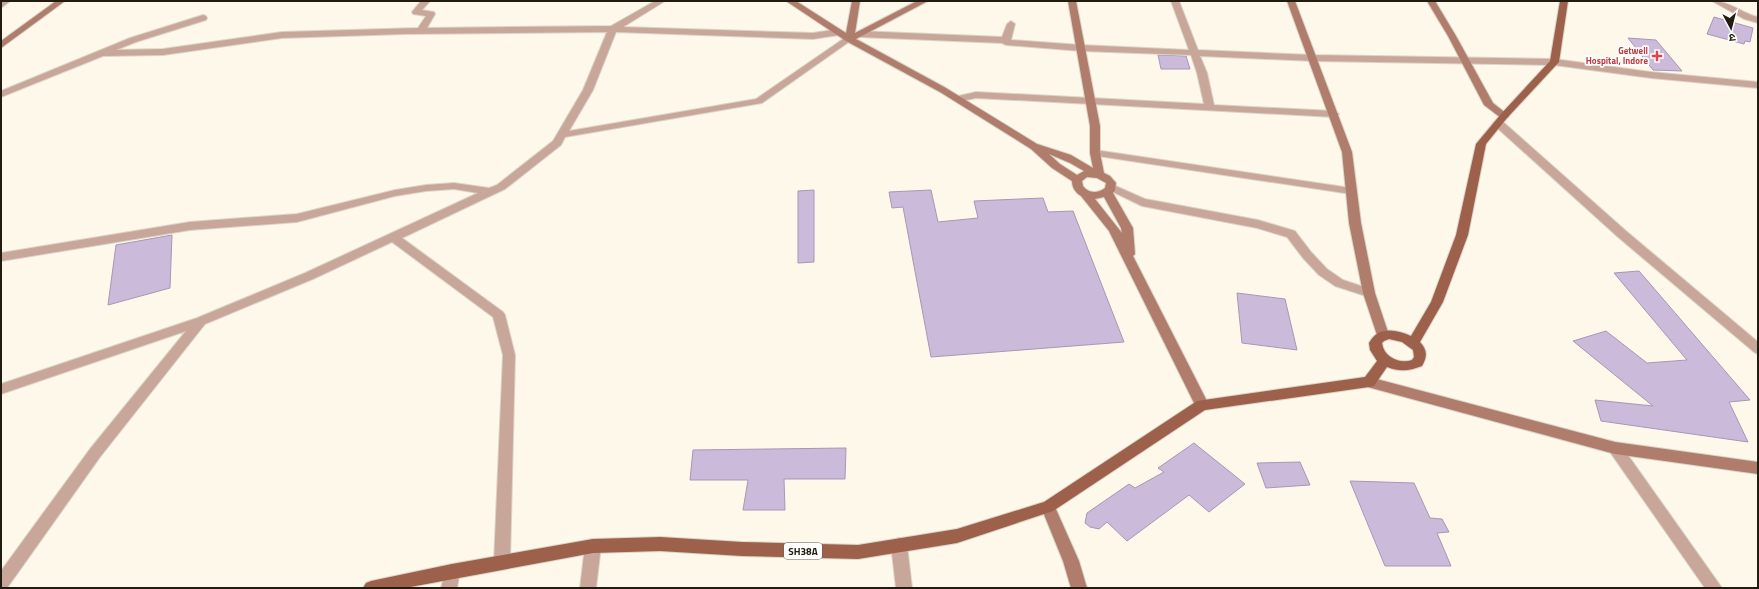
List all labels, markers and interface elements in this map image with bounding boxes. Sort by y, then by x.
north arrow [1711,8,1751,48]
text: उ [1727,30,1736,46]
place label: Getwell Hospital, Indore [1586,44,1648,67]
marker: Getwell Hospital, Indore [1651,50,1663,62]
road number: SH38A [784,543,822,559]

